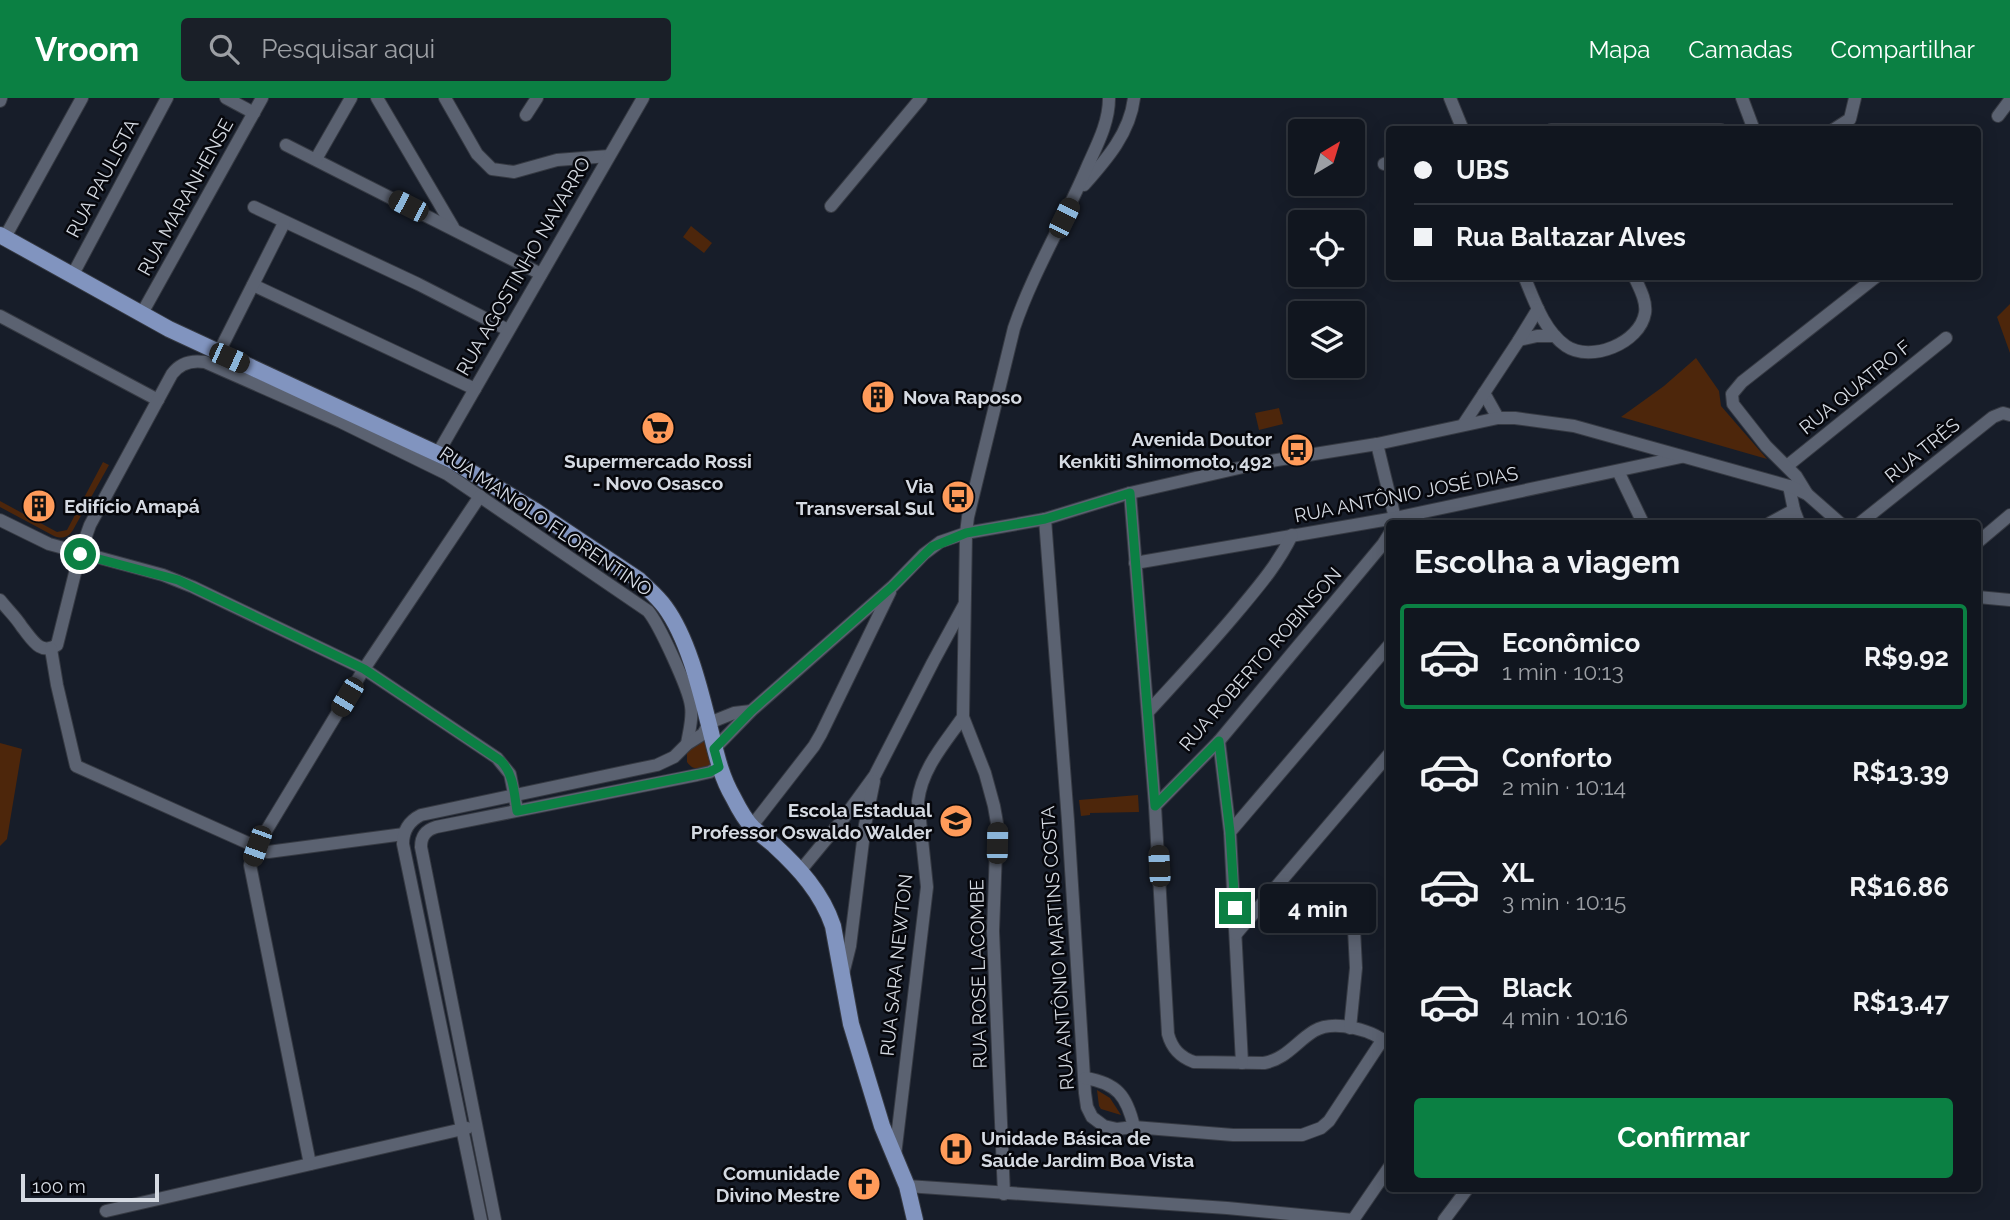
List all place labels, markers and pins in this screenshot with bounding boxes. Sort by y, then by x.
building icon: Nova Raposo [859,378,897,416]
place label: Nova Raposo [903,386,1022,408]
supermarket icon: Supermercado Rossi - Novo Osasco [639,409,677,447]
place label: Avenida Doutor Kenkiti Shimomoto, 492 [1059,428,1273,472]
bus stop icon: Avenida Doutor Kenkiti Shimomoto, 492 [1278,431,1316,469]
place label: Supermercado Rossi - Novo Osasco [564,450,752,494]
place label: Via Transversal Sul [796,475,935,519]
bus stop icon: Via Transversal Sul [939,478,977,516]
building icon: Edifício Amapá [20,487,58,525]
place label: Edifício Amapá [64,495,200,517]
place label: Escola Estadual Professor Oswaldo Walder [691,799,933,843]
school or university icon: Escola Estadual Professor Oswaldo Walder [937,802,975,840]
place label: Unidade Básica de Saúde Jardim Boa Vista [981,1127,1194,1171]
hospital icon: Unidade Básica de Saúde Jardim Boa Vista [937,1130,975,1168]
place label: Comunidade Divino Mestre [716,1162,840,1206]
church icon: Comunidade Divino Mestre [845,1165,883,1203]

